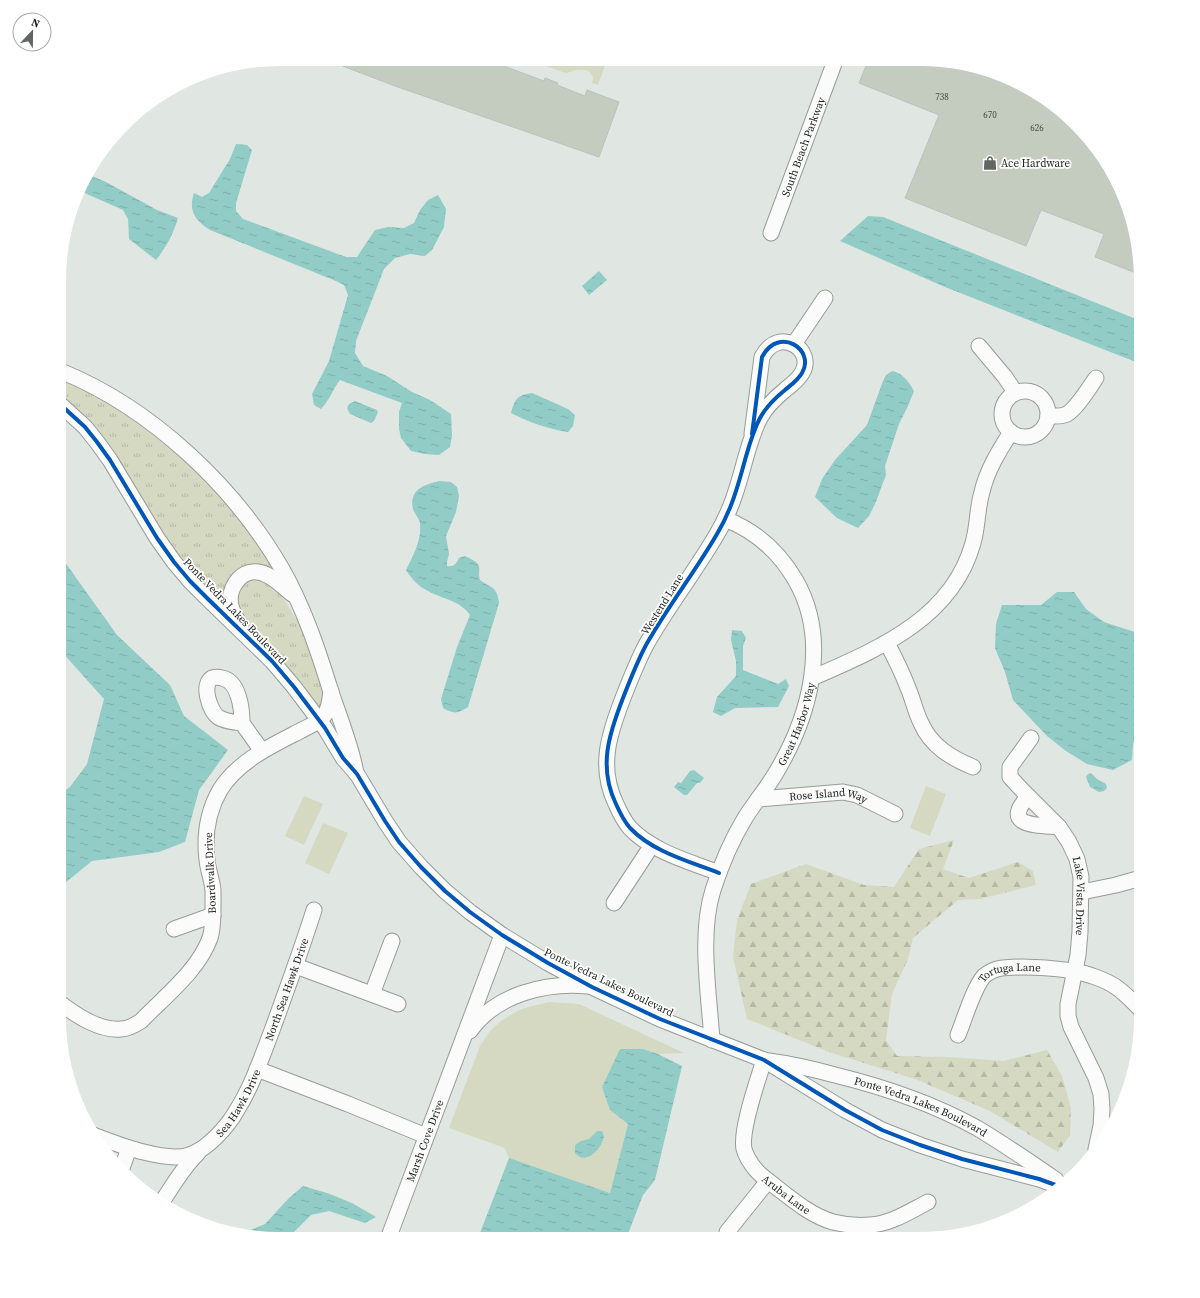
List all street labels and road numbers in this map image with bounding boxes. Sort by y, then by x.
street label: South Beach Parkway [778,95,829,199]
street label: Ponte Vedra Lakes Boulevard [180,555,290,668]
street label: Westend Lane [638,571,687,638]
street label: Great Harbor Way [774,681,819,769]
street label: Rose Island Way [789,785,870,807]
street label: Boardwalk Drive [201,832,220,914]
street label: Lake Vista Drive [1069,855,1088,937]
street label: North Sea Hawk Drive [262,936,312,1043]
street label: Ponte Vedra Lakes Boulevard [542,945,677,1021]
street label: Tortuga Lane [975,960,1042,985]
street label: Sea Hawk Drive [213,1067,264,1141]
street label: Ponte Vedra Lakes Boulevard [853,1073,990,1141]
street label: Marsh Cove Drive [403,1097,448,1184]
street label: Aruba Lane [758,1172,813,1218]

